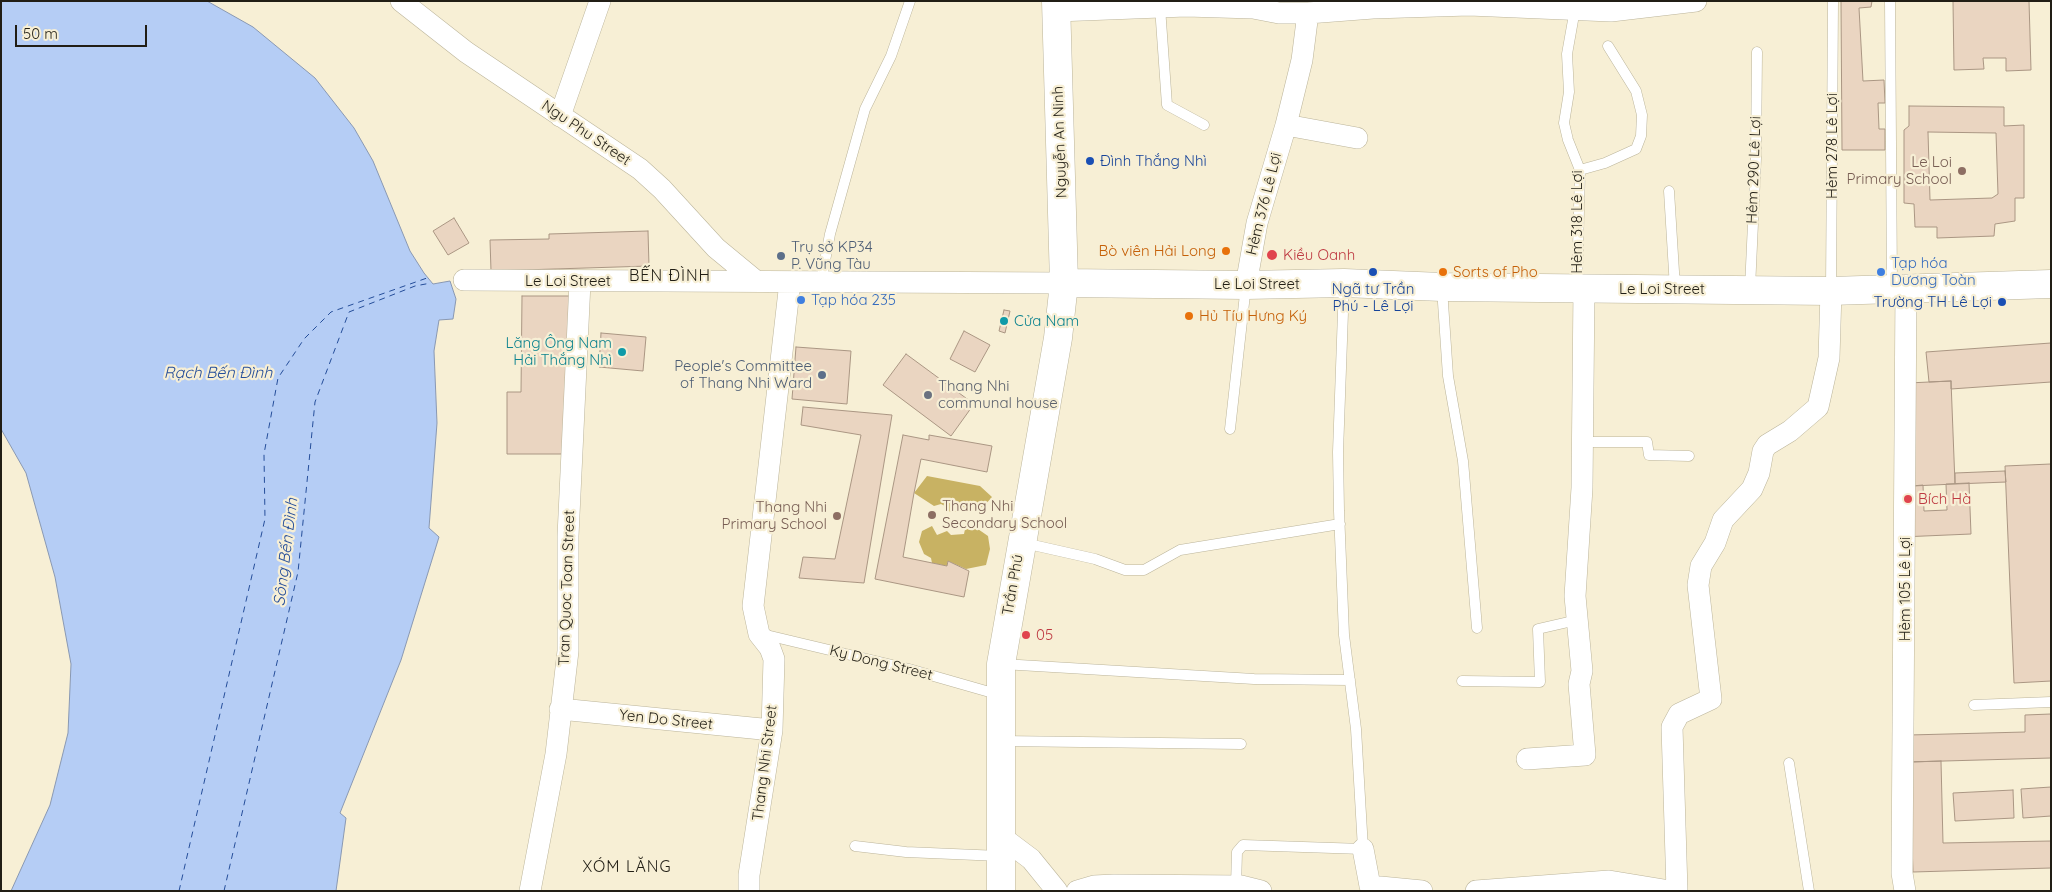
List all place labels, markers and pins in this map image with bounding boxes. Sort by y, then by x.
place label: Đình Thắng Nhì [1100,152,1207,170]
place label: Le Loi Primary School [1847,153,1952,188]
marker: Đình Thắng Nhì [1084,155,1096,167]
marker: Le Loi Primary School [1956,165,1968,177]
place label: Trụ sở KP34 P. Vũng Tàu [791,238,873,273]
place label: Bò viên Hải Long [1098,242,1216,260]
marker: Bò viên Hải Long [1220,245,1232,257]
place label: Kiều Oanh [1283,246,1355,264]
marker: Kiều Oanh [1265,248,1279,262]
marker: Trụ sở KP34 P. Vũng Tàu [775,250,787,262]
place label: Tạp hóa Dương Toàn [1891,254,1976,289]
place label: Sorts of Pho [1453,263,1538,281]
marker: Ngã tư Trần Phú - Lê Lợi [1367,266,1379,278]
marker: Sorts of Pho [1437,266,1449,278]
marker: Tạp hóa Dương Toàn [1875,266,1887,278]
place label: Ngã tư Trần Phú - Lê Lợi [1332,280,1414,315]
place label: Tạp hóa 235 [811,291,896,309]
place label: Trường TH Lê Lợi [1874,293,1992,311]
marker: Tạp hóa 235 [795,294,807,306]
marker: Trường TH Lê Lợi [1996,296,2008,308]
place label: Hủ Tíu Hưng Ký [1199,307,1307,325]
marker: Hủ Tíu Hưng Ký [1183,310,1195,322]
place label: Cửa Nam [1014,312,1079,330]
marker: Cửa Nam [998,315,1010,327]
place label: Lăng Ông Nam Hải Thắng Nhì [506,334,612,369]
marker: Lăng Ông Nam Hải Thắng Nhì [616,346,628,358]
place label: People's Committee of Thang Nhi Ward [674,357,812,392]
marker: People's Committee of Thang Nhi Ward [816,369,828,381]
place label: Thang Nhi communal house [938,377,1058,412]
marker: Thang Nhi communal house [922,389,934,401]
place label: Bích Hà [1918,490,1971,508]
marker: Bích Hà [1902,493,1914,505]
place label: Thang Nhi Secondary School [942,497,1067,532]
place label: Thang Nhi Primary School [722,498,827,533]
marker: Thang Nhi Secondary School [926,509,938,521]
marker: Thang Nhi Primary School [831,510,843,522]
place label: 05 [1036,626,1053,644]
marker: 05 [1020,629,1032,641]

